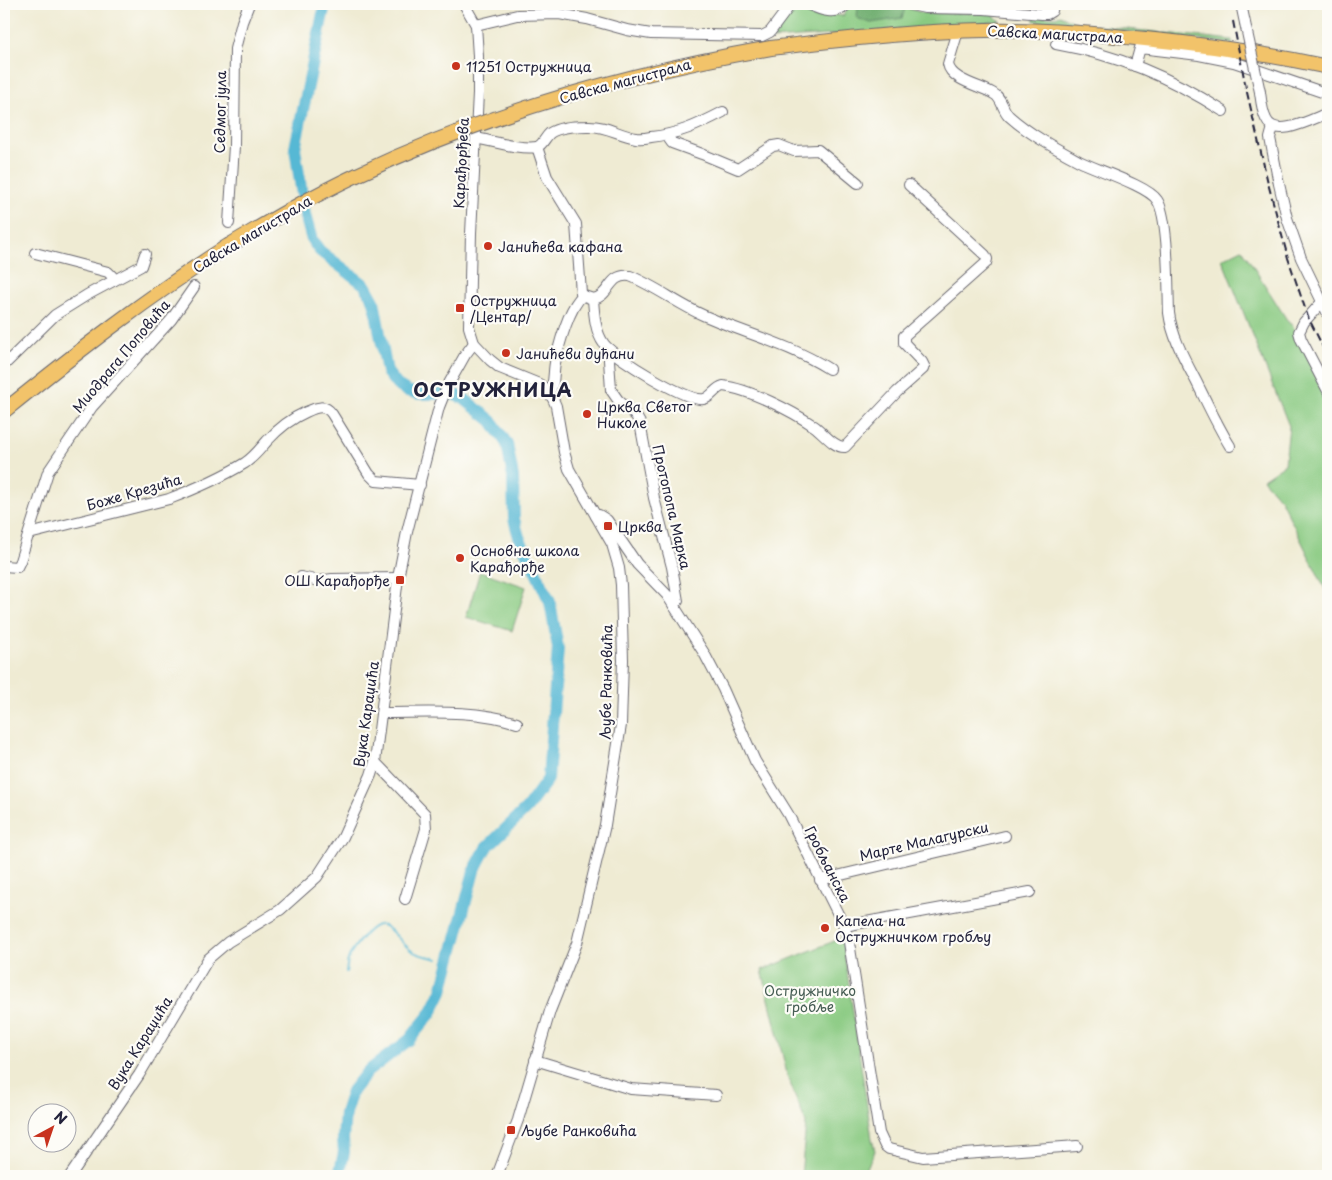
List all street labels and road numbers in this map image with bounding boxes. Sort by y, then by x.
street label: Савска магистрала [987,20,1124,48]
street label: Савска магистрала [557,53,693,109]
street label: Седмог јула [209,70,231,153]
street label: Карађорђева [448,117,474,209]
street label: Савска магистрала [188,190,316,278]
street label: Миодрага Поповића [67,295,175,417]
street label: Протопопа Марка [647,443,697,572]
street label: Боже Крезића [84,468,184,516]
street label: Љубе Ранковића [594,624,618,740]
street label: Вука Караџића [348,659,384,768]
street label: Марте Малагурски [857,816,991,866]
street label: Гробљанска [800,822,856,906]
street label: Вука Караџића [103,992,177,1094]

